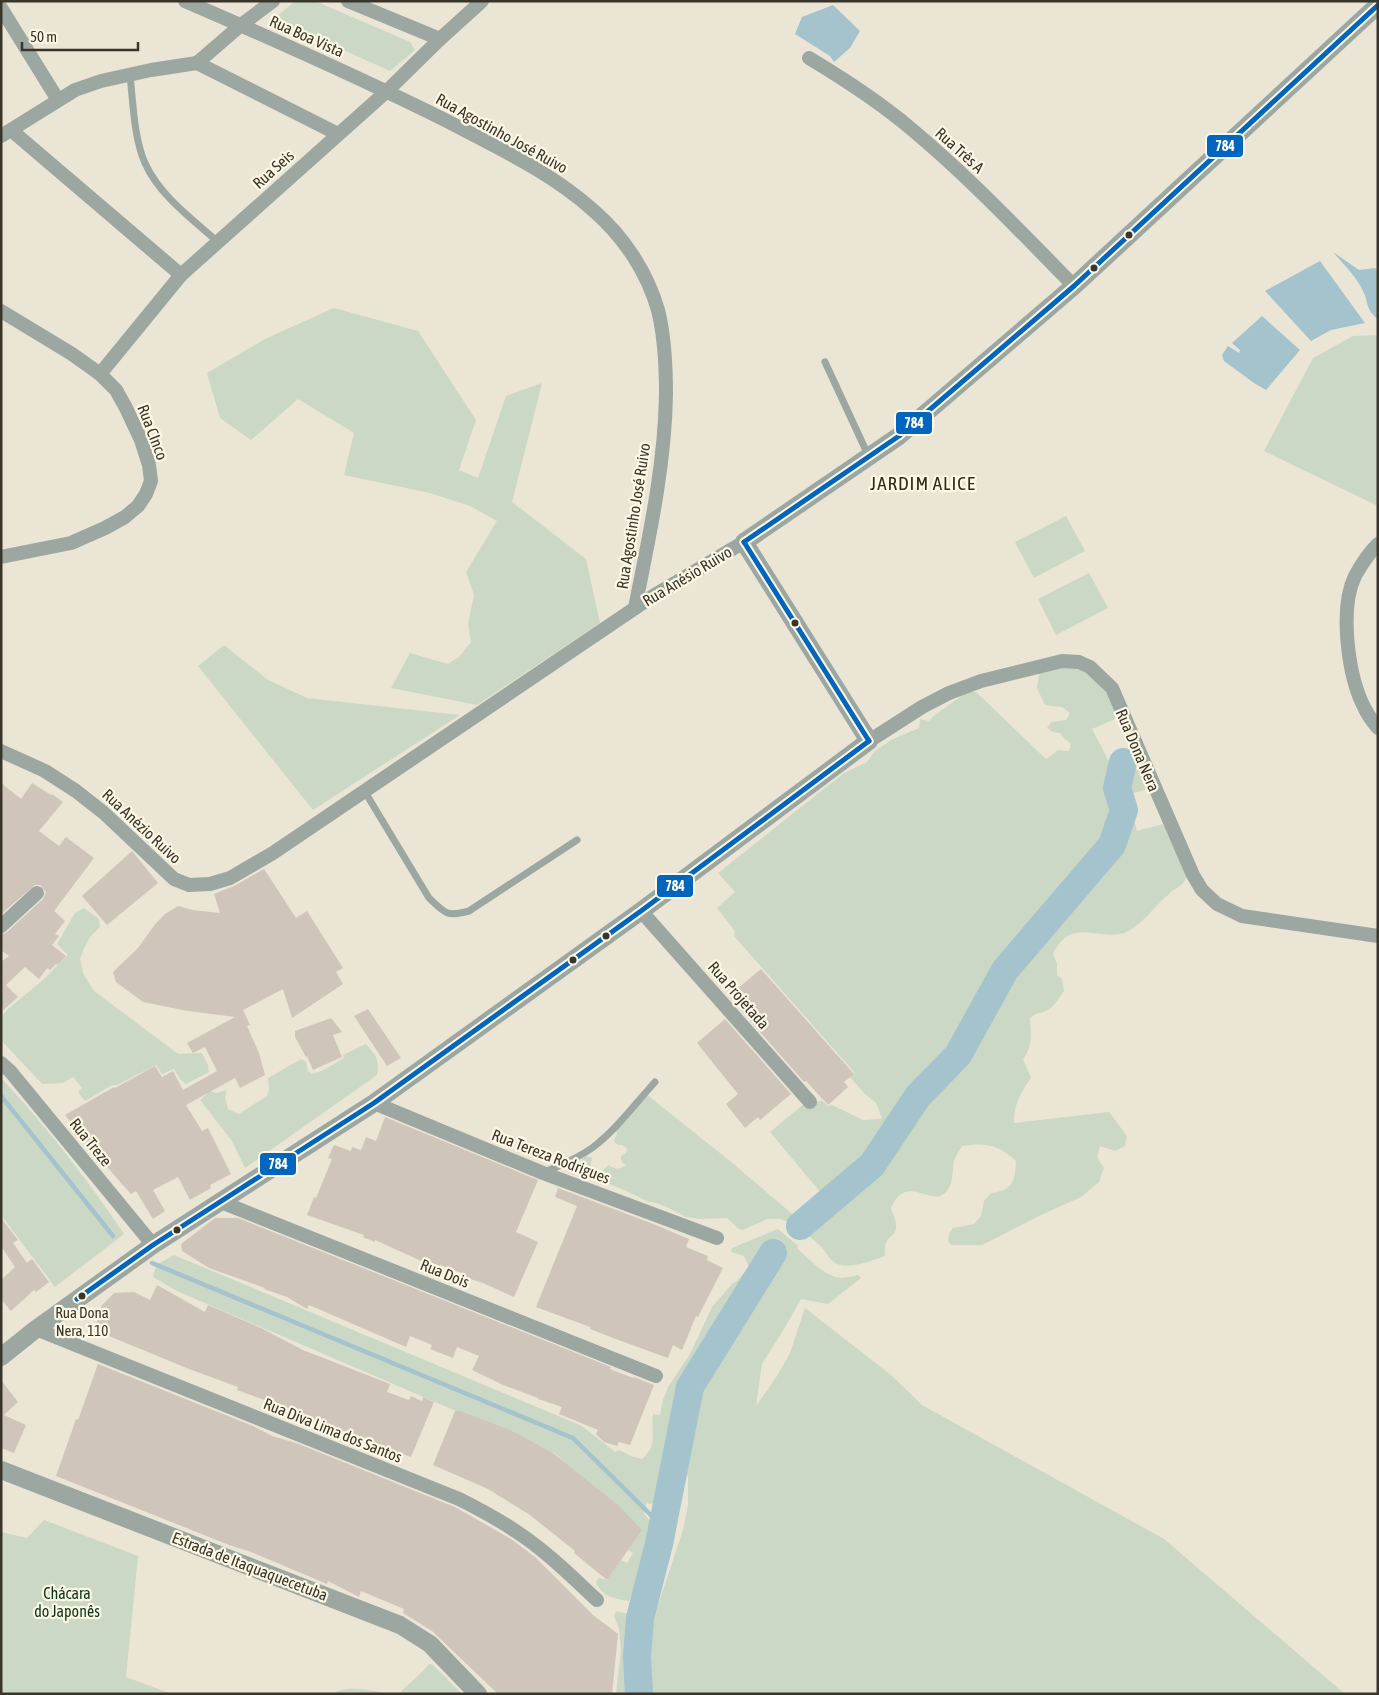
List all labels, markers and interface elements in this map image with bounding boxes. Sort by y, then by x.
street label: Rua Boa Vista [267,12,347,60]
scale bar [22,20,139,52]
text: 50 m [30,28,57,45]
street label: Rua Agostinho José Ruivo [433,89,571,178]
street label: Rua Três A [932,124,988,177]
line badge: 784 [1206,134,1244,158]
text: 784 [1215,138,1235,154]
street label: Rua Seis [249,146,297,192]
unlabelled marker [1124,230,1134,240]
unlabelled marker [1089,263,1099,273]
street label: Rua CInco [134,402,172,462]
line badge: 784 [895,411,933,435]
text: 784 [904,415,924,431]
street label: Rua Agostinho José Ruivo [613,442,654,590]
district label: JARDIM ALICE [870,472,976,494]
street label: Rua Anésio Ruivo [639,542,735,610]
unlabelled marker [790,618,800,628]
street label: Rua Dona Nera [1113,706,1163,794]
street label: Rua Anézio Ruivo [99,785,185,867]
line badge: 784 [656,874,694,898]
text: 784 [665,878,685,894]
unlabelled marker [601,931,611,941]
unlabelled marker [568,955,578,965]
street label: Rua Projetada [704,958,773,1033]
street label: Rua Treze [66,1114,116,1170]
street label: Rua Tereza Rodrigues [489,1125,613,1188]
line badge: 784 [259,1152,297,1176]
text: 784 [268,1156,288,1172]
unlabelled marker [172,1225,182,1235]
street label: Rua Dois [418,1255,472,1291]
marker: Rua Dona Nera, 110 [77,1291,87,1301]
place label: Rua Dona Nera, 110 [55,1304,109,1339]
street label: Rua Diva Lima dos Santos [261,1394,405,1466]
street label: Estrada de Itaquaquecetuba [169,1528,330,1605]
park label: Chácara do Japonês [34,1584,100,1621]

